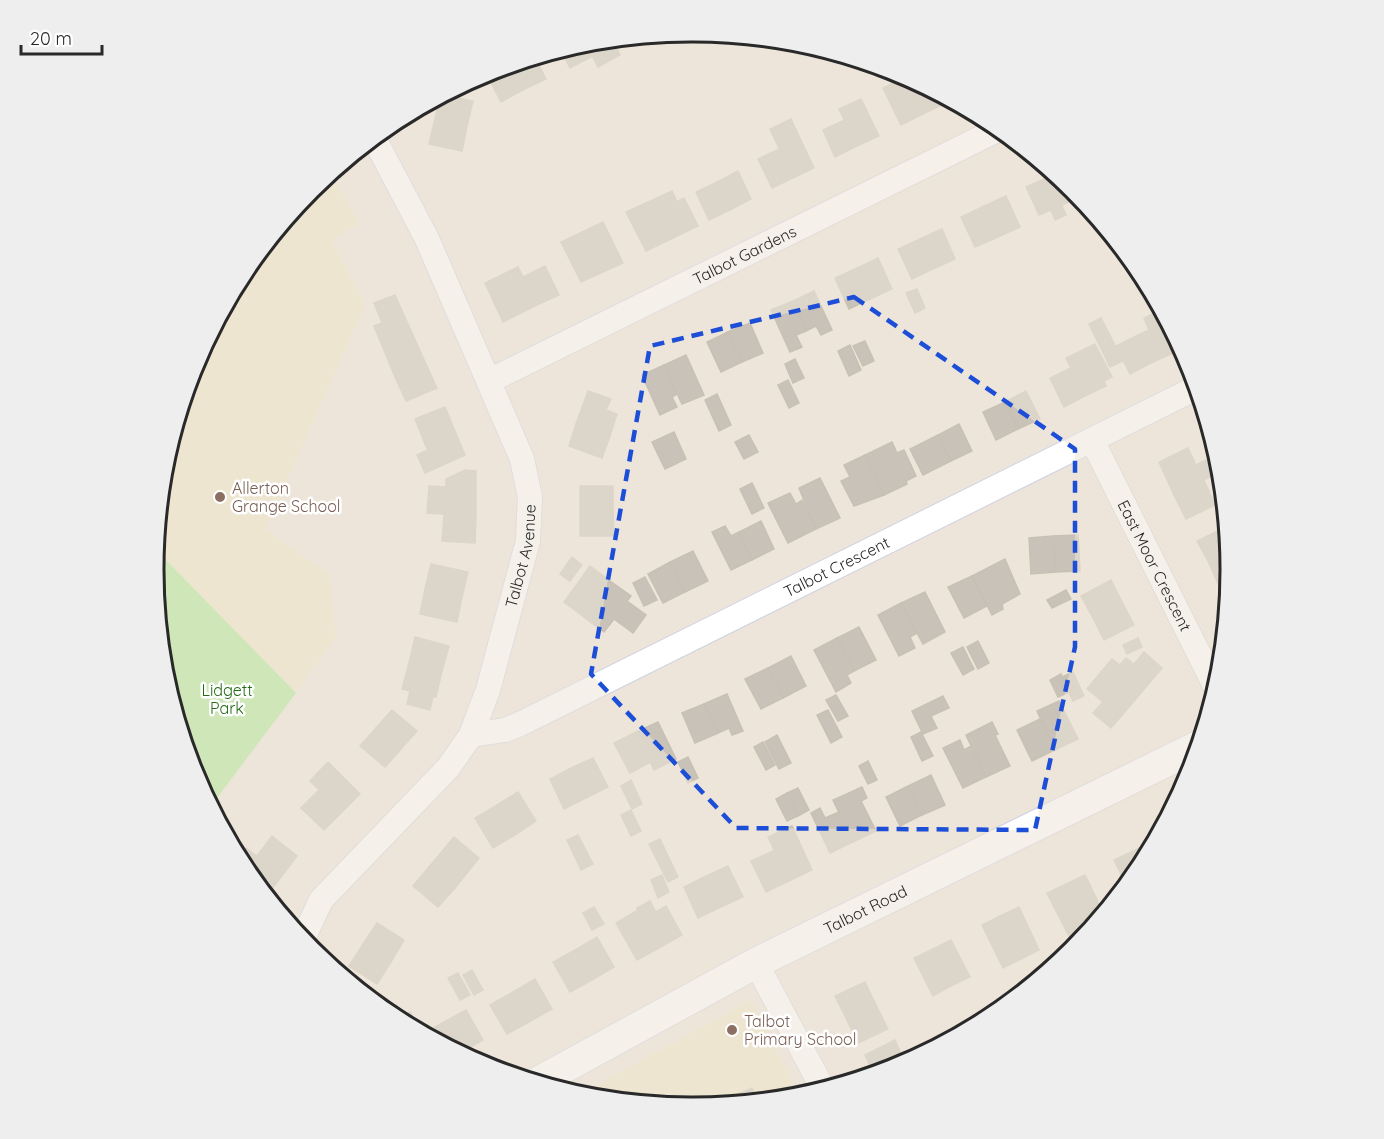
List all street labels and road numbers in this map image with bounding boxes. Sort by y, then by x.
street label: Talbot Gardens [689,221,800,289]
street label: East Moor Crescent [1114,497,1196,634]
street label: Talbot Avenue [501,504,540,610]
street label: Talbot Crescent [780,532,893,601]
street label: Talbot Road [820,881,910,938]

